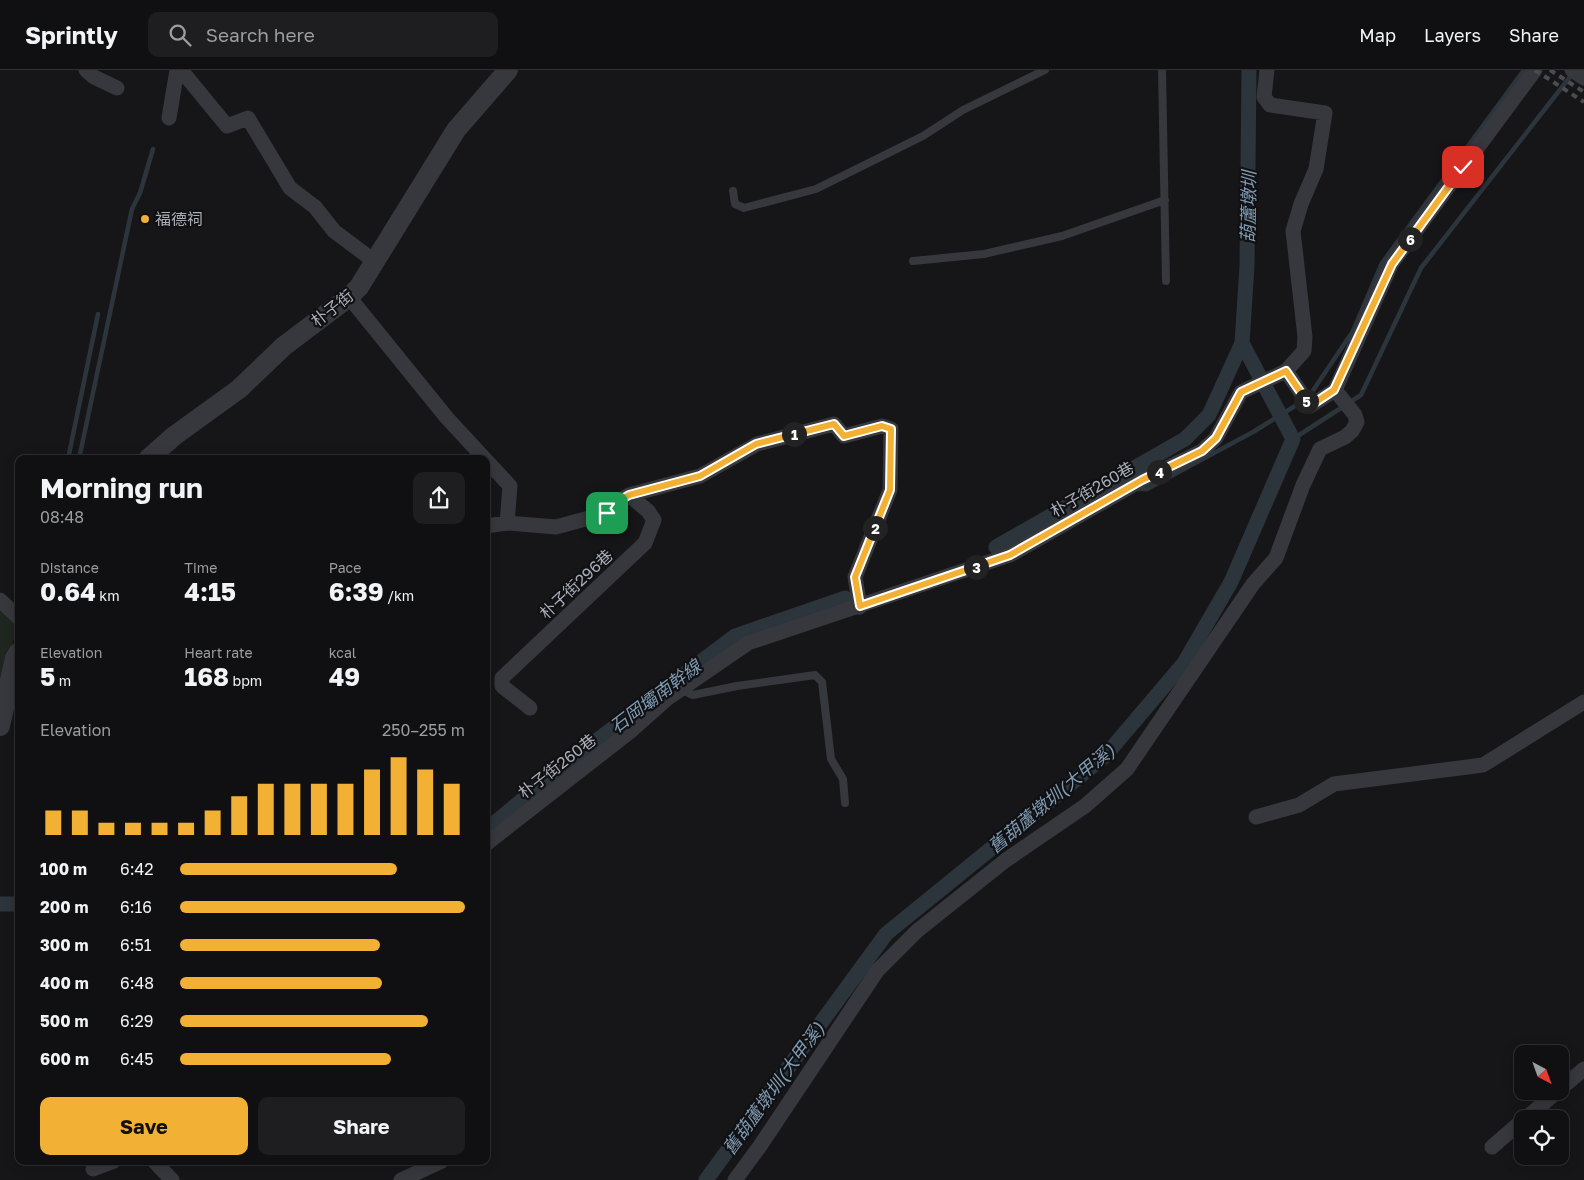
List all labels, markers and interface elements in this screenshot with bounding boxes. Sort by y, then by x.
search box [148,12,498,57]
text: Sprintly [25,20,118,49]
icon: search [166,21,194,49]
text: Search here [206,23,315,46]
text: Map [1359,24,1396,46]
text: Layers [1424,24,1481,46]
text: Share [1509,24,1559,46]
pin [1442,146,1484,188]
icon: check [1449,153,1477,181]
water label: 葫蘆墩圳 [1236,168,1260,243]
place label: 福德祠 [155,209,203,229]
marker: 福德祠 [139,213,151,225]
pin: 6 [1398,226,1422,252]
text: 6 [1406,231,1415,248]
street label: 朴子街 [307,285,357,331]
pin: 5 [1294,388,1318,414]
text: 5 [1302,393,1311,410]
pin: 1 [782,422,806,446]
text: 1 [791,426,798,443]
street label: 朴子街260巷 [1047,457,1137,521]
pin: 4 [1146,460,1172,484]
text: 4 [1155,464,1164,481]
text: Morning run [40,471,203,504]
button: share [413,472,465,524]
pin [586,492,628,534]
icon: arrive [593,499,621,527]
text: 08:48 [40,507,84,527]
pin: 2 [862,516,888,540]
text: 2 [871,520,880,537]
street label: 朴子街296巷 [535,545,617,623]
pin: 3 [964,554,988,580]
text: Distance [40,559,99,576]
text: Time [184,559,217,576]
text: Pace [329,559,361,576]
text: 3 [972,559,981,576]
text: 0.64 [40,576,96,607]
text: 4:15 [184,576,236,607]
text: 6:39 [329,576,384,607]
text: km [96,587,120,604]
text: /km [384,587,414,604]
text: Elevation [40,644,102,661]
text: Heart rate [184,644,253,661]
text: kcal [329,644,356,661]
water label: 石岡壩南幹線 [605,654,706,737]
text: 5 [40,661,55,692]
text: 168 [184,661,229,692]
text: 49 [329,661,360,692]
text: m [55,672,71,689]
text: bpm [229,672,262,689]
text: Elevation [40,720,111,740]
text: 250–255 m [382,720,465,740]
street label: 朴子街260巷 [514,730,600,802]
water label: 舊葫蘆墩圳(大甲溪) [984,739,1119,857]
text: 100 m [40,859,87,879]
text: 6:42 [120,859,154,879]
text: 200 m [40,897,89,917]
text: 6:16 [120,897,152,917]
text: 300 m [40,935,89,955]
text: 6:51 [120,935,152,955]
text: 400 m [40,973,89,993]
text: 6:48 [120,973,154,993]
text: 500 m [40,1011,89,1031]
text: 6:29 [120,1011,153,1031]
water label: 舊葫蘆墩圳(大甲溪) [718,1018,828,1158]
north arrow [1514,1045,1569,1100]
map controls [1514,1045,1569,1165]
text: 600 m [40,1049,89,1069]
text: 6:45 [120,1049,154,1069]
button: Save [40,1097,248,1155]
button: Share [258,1097,465,1155]
button: locate [1514,1110,1569,1165]

